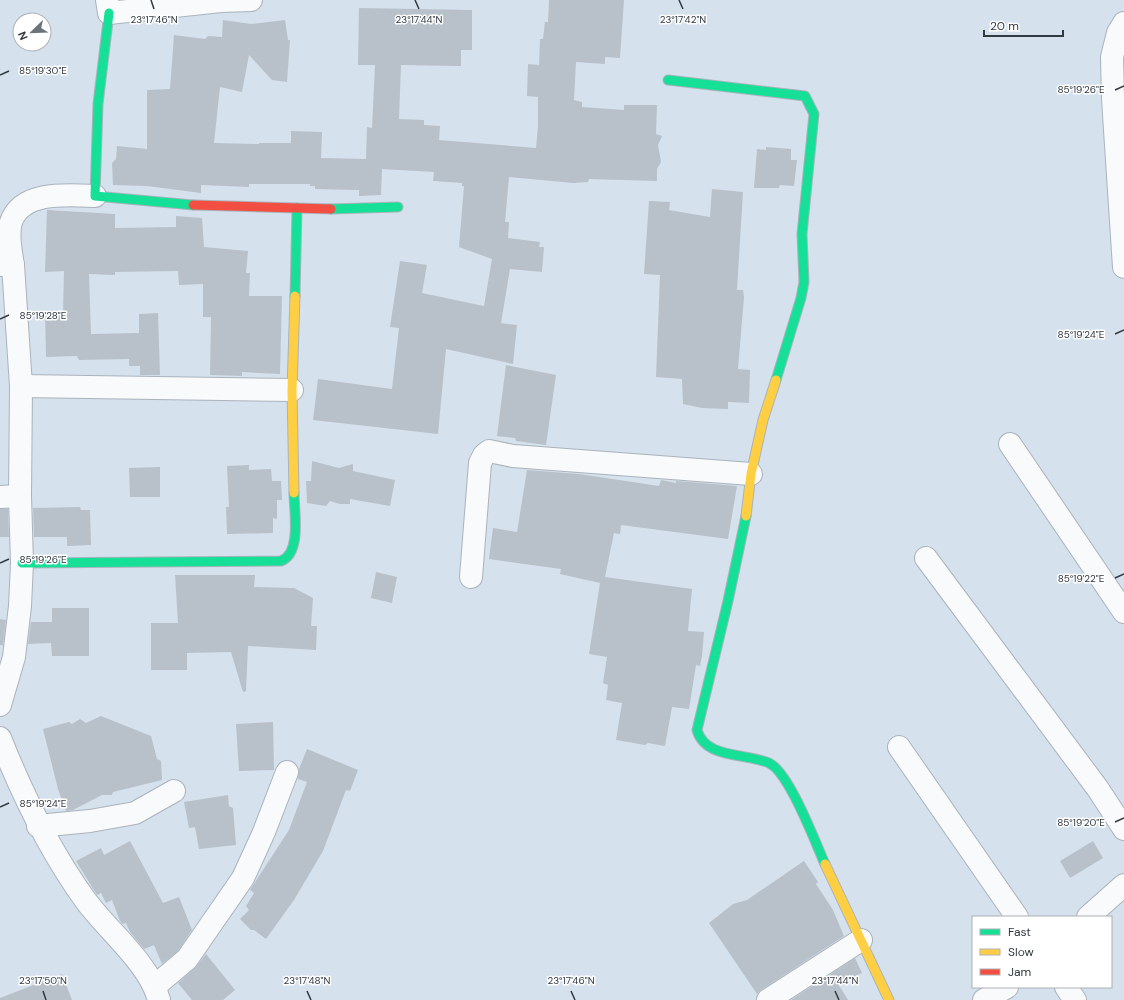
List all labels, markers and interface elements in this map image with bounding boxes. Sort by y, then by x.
north arrow [12,12,52,52]
scale bar [984,12,1063,38]
text: 23°17'46"N [130,13,178,26]
text: 23°17'44"N [396,13,443,26]
text: 23°17'42"N [660,13,706,26]
text: 20 m [990,18,1019,34]
text: N [15,29,31,42]
text: 85°19'30"E [19,64,67,77]
text: 85°19'26"E [1057,83,1105,96]
text: 85°19'28"E [20,309,67,322]
text: 85°19'24"E [1058,328,1105,341]
text: 85°19'26"E [19,553,67,566]
text: 85°19'22"E [1058,572,1105,585]
text: 85°19'24"E [20,797,67,810]
text: 85°19'20"E [1057,816,1105,829]
legend [972,916,1112,988]
text: Fast [1008,924,1031,940]
text: Slow [1008,944,1034,960]
text: Jam [1008,964,1031,980]
text: 23°17'50"N [19,974,67,987]
text: 23°17'48"N [284,974,331,987]
text: 23°17'46"N [547,974,595,987]
text: 23°17'44"N [812,974,859,987]

